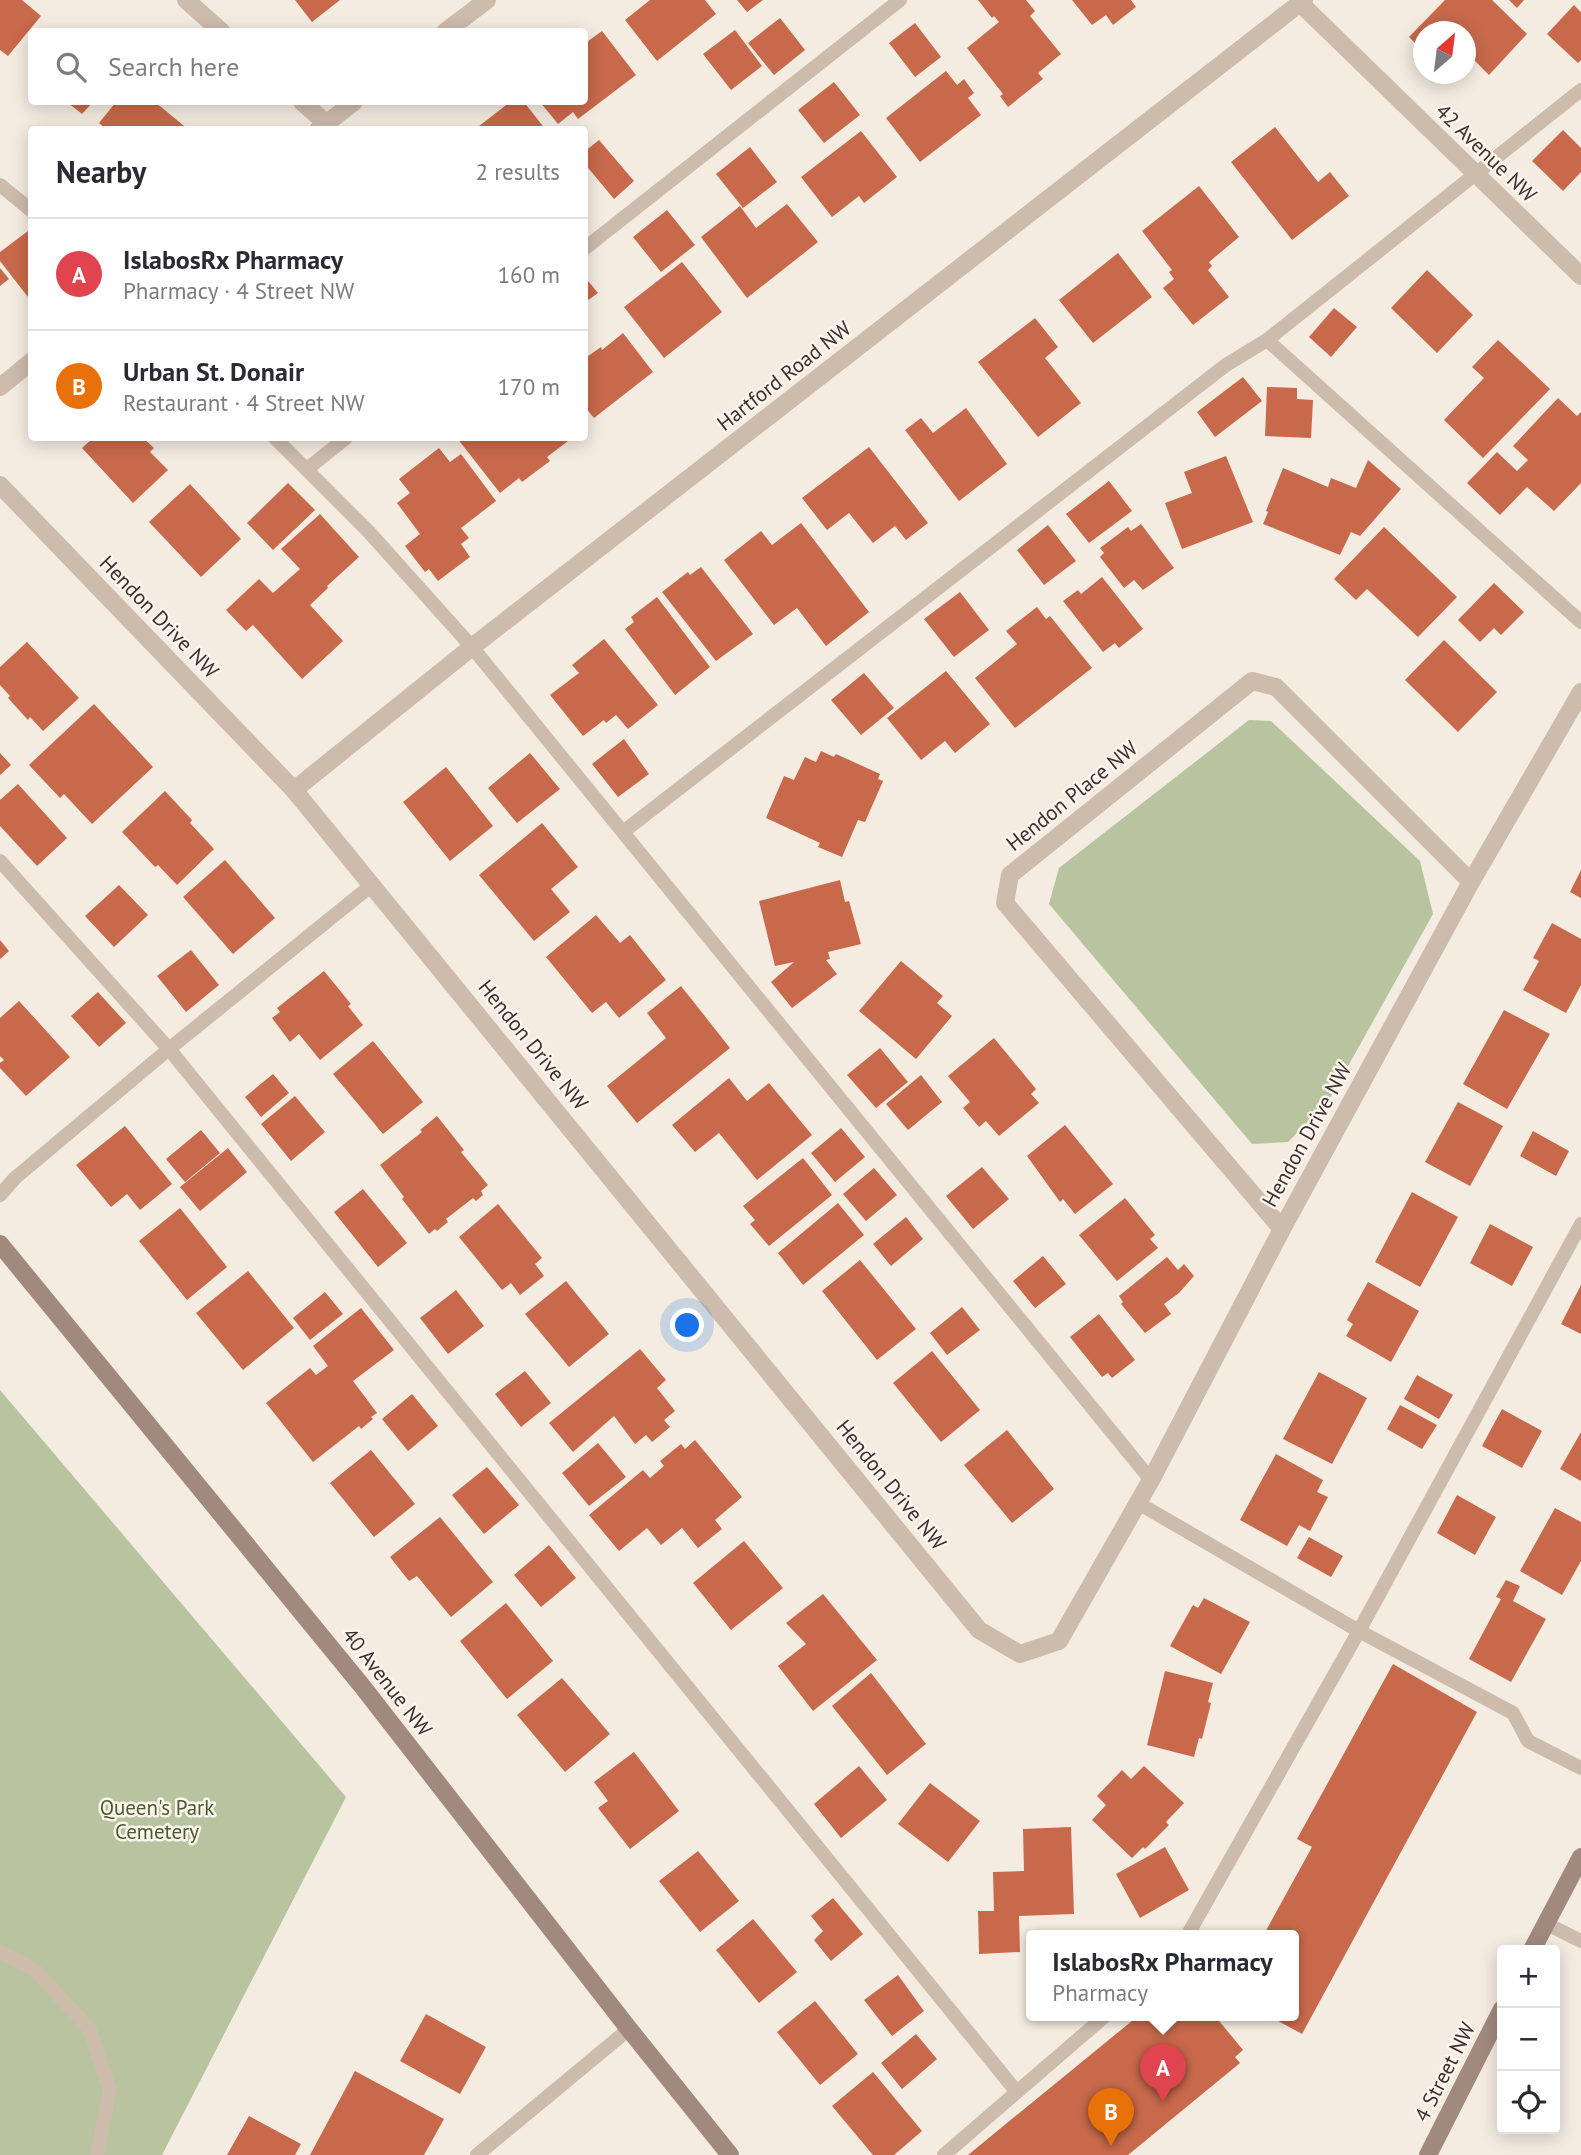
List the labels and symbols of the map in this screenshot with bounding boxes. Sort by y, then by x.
north arrow [1413,21,1476,84]
street label: 42 Avenue NW [1430,98,1543,208]
street label: Hartford Road NW [711,314,857,436]
street label: Hendon Drive NW [94,550,225,684]
street label: Hendon Place NW [1001,734,1143,857]
street label: Hendon Drive NW [473,974,595,1116]
street label: Hendon Drive NW [1256,1058,1357,1211]
your location [670,1308,704,1342]
street label: Hendon Drive NW [831,1414,953,1556]
street label: 40 Avenue NW [337,1622,439,1742]
park label: Queen's Park Cemetery [100,1794,214,1845]
street label: 4 Street NW [1408,2017,1481,2126]
pin: A [1140,2044,1186,2102]
pin: B [1088,2088,1134,2146]

